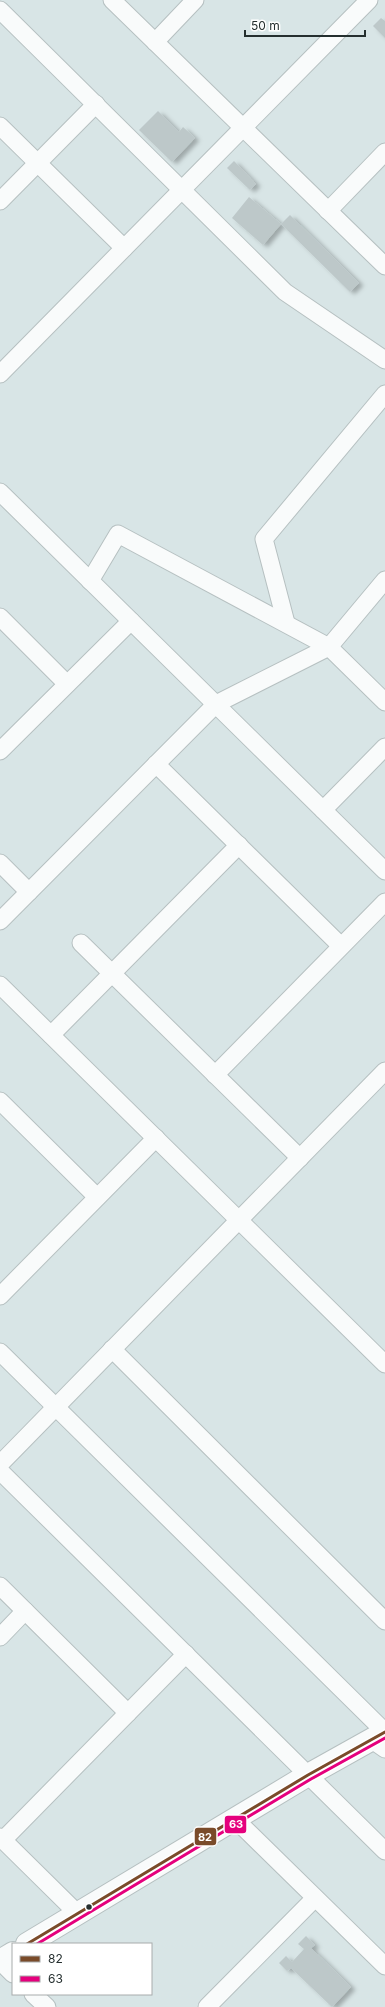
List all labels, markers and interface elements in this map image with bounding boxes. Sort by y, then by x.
scale bar [245,12,365,38]
text: 50 m [251,18,280,33]
line badge: 63 [224,1815,247,1834]
text: 63 [229,1817,243,1831]
line badge: 82 [194,1827,217,1846]
text: 82 [198,1830,212,1844]
unlabelled marker [84,1902,94,1912]
legend [12,1943,152,1995]
text: 82 [48,1951,63,1966]
text: 63 [48,1971,63,1986]

